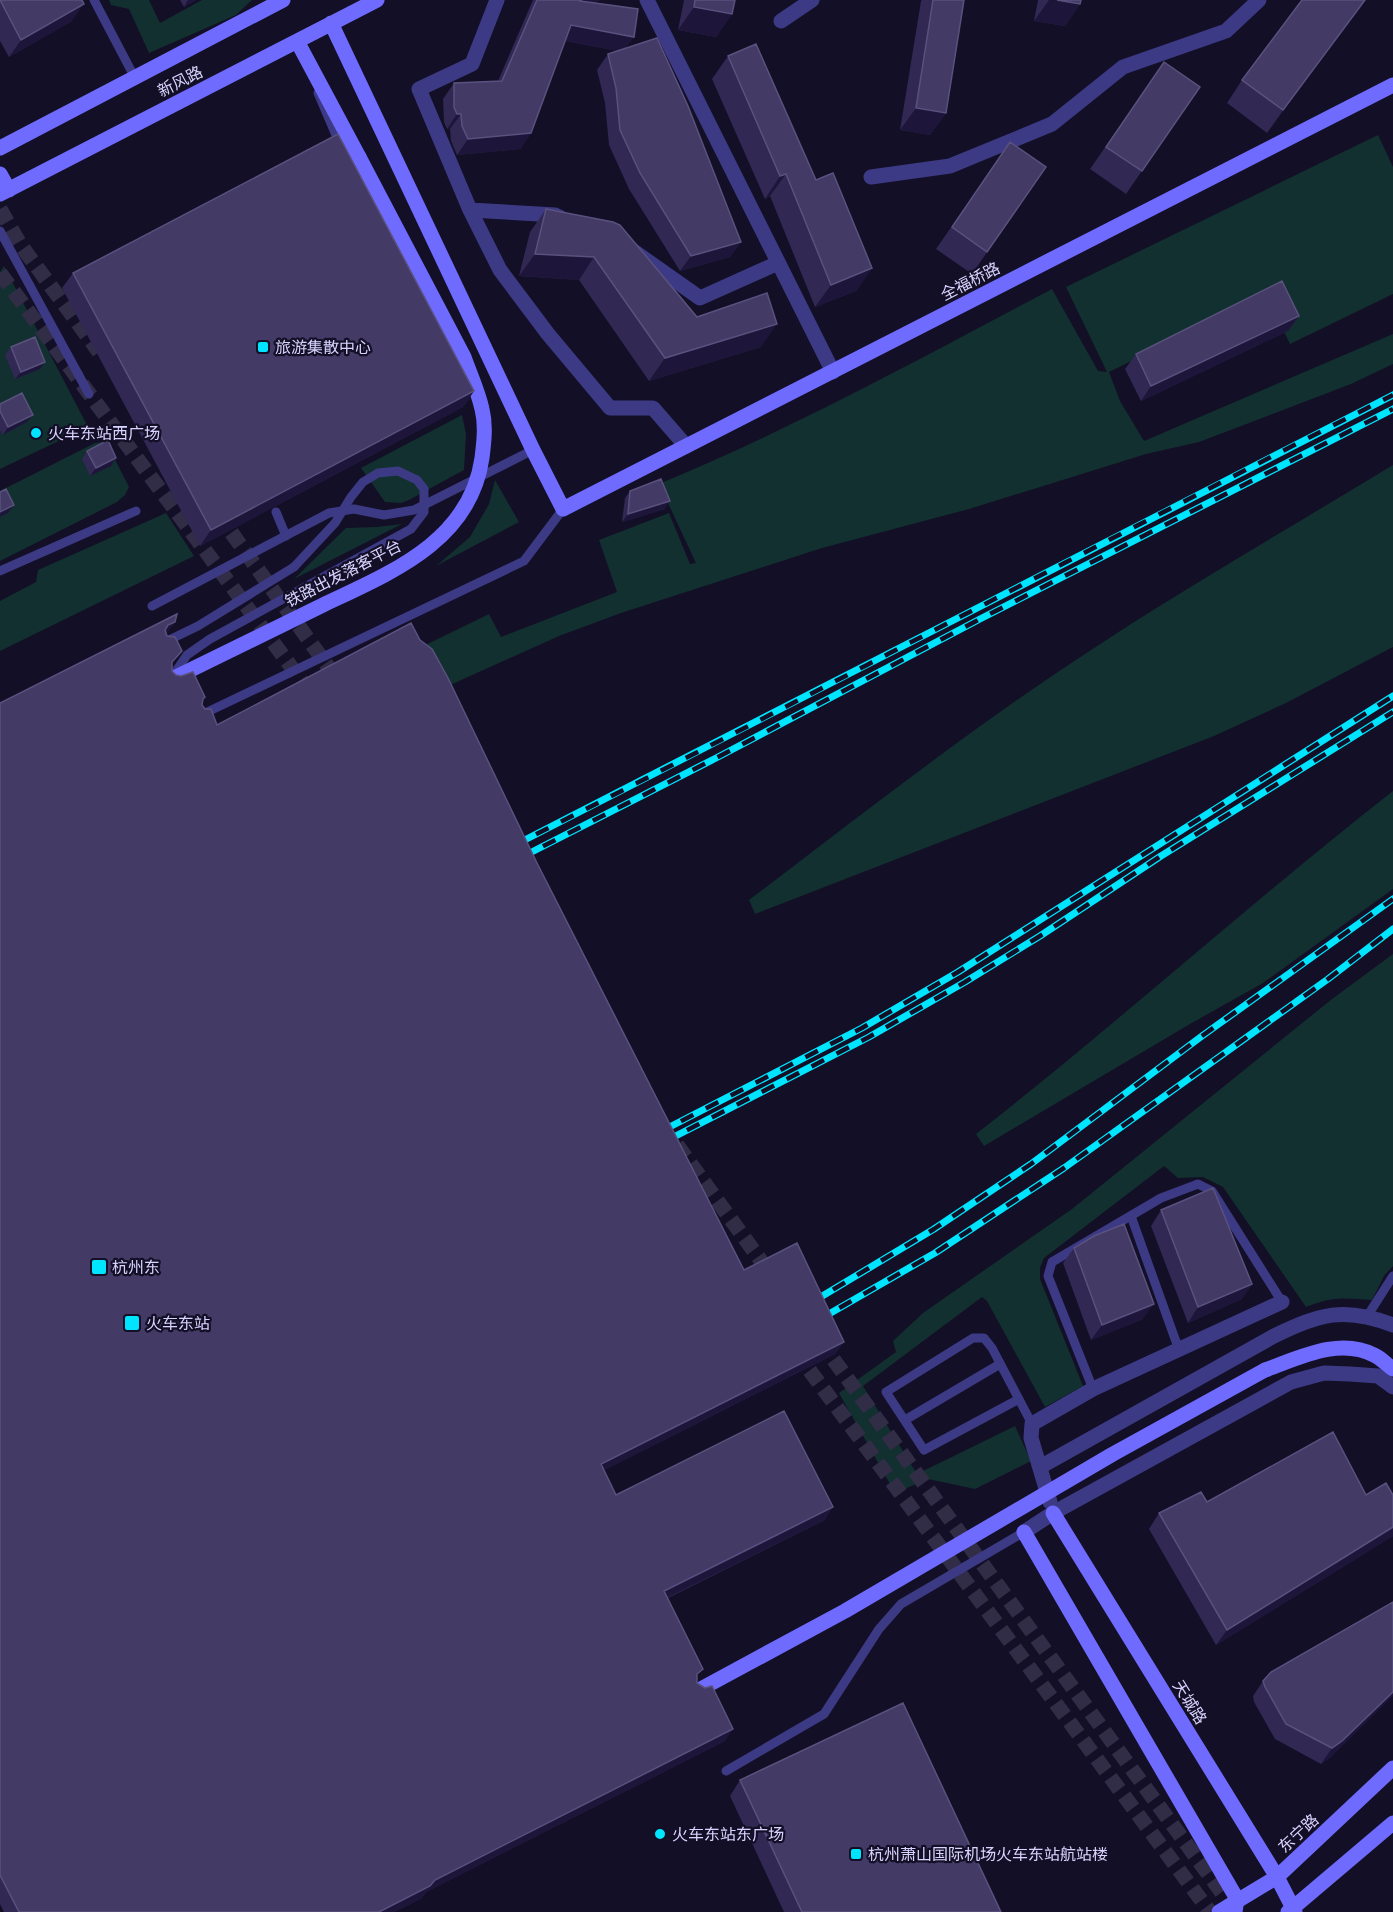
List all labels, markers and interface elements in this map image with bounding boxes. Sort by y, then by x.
street label: 新风路 [154,61,206,101]
street label: 全福桥路 [937,258,1003,304]
place label: 旅游集散中心 [275,337,371,357]
marker: 旅游集散中心 [256,340,270,354]
place label: 火车东站西广场 [48,423,160,443]
marker: 火车东站西广场 [29,426,43,440]
street label: 铁路出发落客平台 [281,535,405,611]
place label: 杭州东 [112,1257,160,1277]
marker: 杭州东 [90,1258,108,1276]
place label: 火车东站 [146,1313,210,1333]
marker: 火车东站 [123,1314,141,1332]
street label: 天城路 [1169,1676,1211,1728]
street label: 东宁路 [1274,1809,1322,1857]
place label: 火车东站东广场 [672,1824,784,1844]
marker: 火车东站东广场 [653,1827,667,1841]
place label: 杭州萧山国际机场火车东站航站楼 [868,1844,1108,1864]
marker: 杭州萧山国际机场火车东站航站楼 [849,1847,863,1861]

